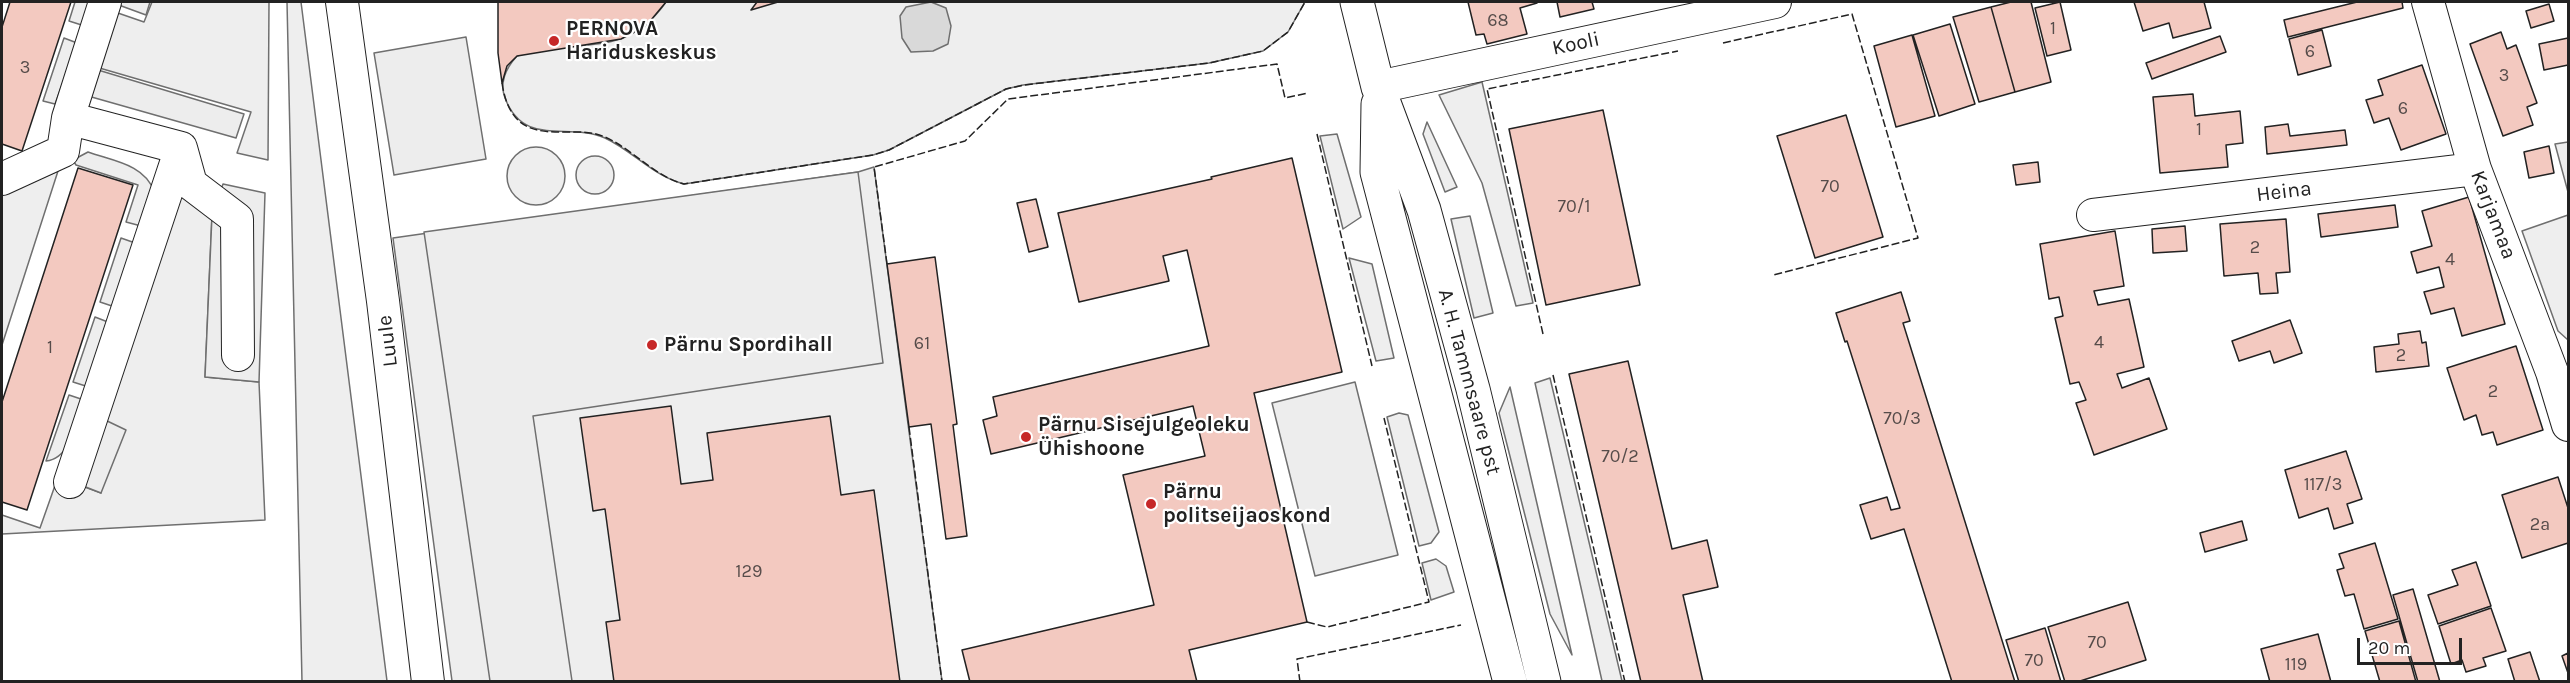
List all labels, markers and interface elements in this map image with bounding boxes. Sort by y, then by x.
house number: 68 [1487,10,1509,32]
place label: PERNOVA Hariduskeskus [566,16,717,66]
house number: 1 [2050,18,2056,40]
street label: Kooli [1550,27,1602,61]
marker: PERNOVA Hariduskeskus [547,34,561,48]
house number: 6 [2305,41,2315,63]
house number: 3 [20,57,30,79]
house number: 3 [2499,65,2509,87]
house number: 6 [2398,98,2408,120]
house number: 1 [2196,119,2202,141]
street label: Karjamaa [2465,167,2521,263]
house number: 70 [1820,176,1840,198]
street label: Heina [2255,176,2313,208]
house number: 70/1 [1558,196,1590,218]
house number: 2 [2250,237,2260,259]
house number: 4 [2445,249,2455,271]
street label: A. H. Tammsaare pst [1432,286,1506,478]
street label: Luule [372,314,404,368]
place label: Pärnu Spordihall [664,332,833,358]
house number: 4 [2094,332,2104,354]
house number: 61 [914,333,930,355]
house number: 1 [47,337,53,359]
marker: Pärnu Spordihall [645,338,659,352]
house number: 2 [2396,345,2406,367]
house number: 2 [2488,381,2498,403]
house number: 70/3 [1883,408,1921,430]
place label: Pärnu Sisejulgeoleku Ühishoone [1038,412,1250,462]
marker: Pärnu Sisejulgeoleku Ühishoone [1019,430,1033,444]
house number: 70/2 [1601,446,1639,468]
house number: 117/3 [2304,474,2342,496]
place label: Pärnu politseijaoskond [1163,479,1331,529]
marker: Pärnu politseijaoskond [1144,497,1158,511]
house number: 2a [2530,514,2550,536]
house number: 129 [736,561,762,583]
scale bar [2360,626,2465,664]
house number: 70 [2087,632,2107,654]
text: 20 m [2368,637,2410,659]
house number: 70 [2024,650,2044,672]
house number: 119 [2285,654,2307,676]

